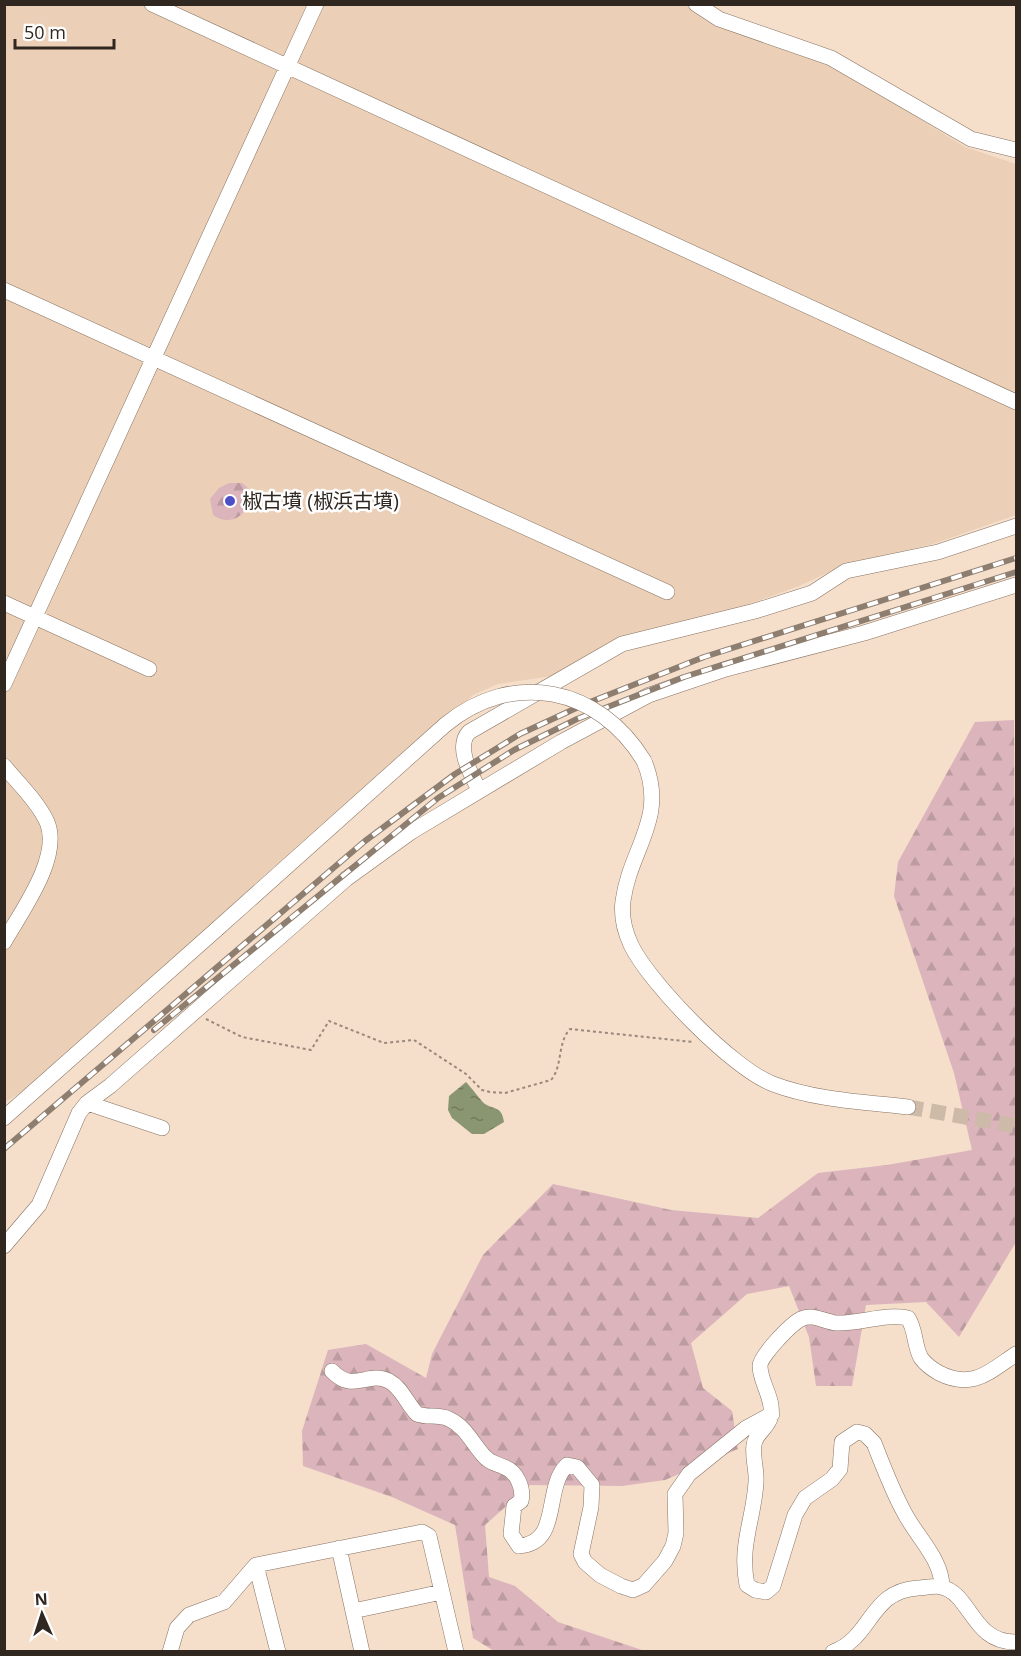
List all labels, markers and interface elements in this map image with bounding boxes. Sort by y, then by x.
scale bar [15,12,114,50]
text: 50 m [24,20,66,44]
place label: 椒古墳 (椒浜古墳) [242,487,399,514]
marker: 椒古墳 (椒浜古墳) [223,494,237,508]
north arrow [12,1584,72,1644]
text: N [34,1588,48,1610]

